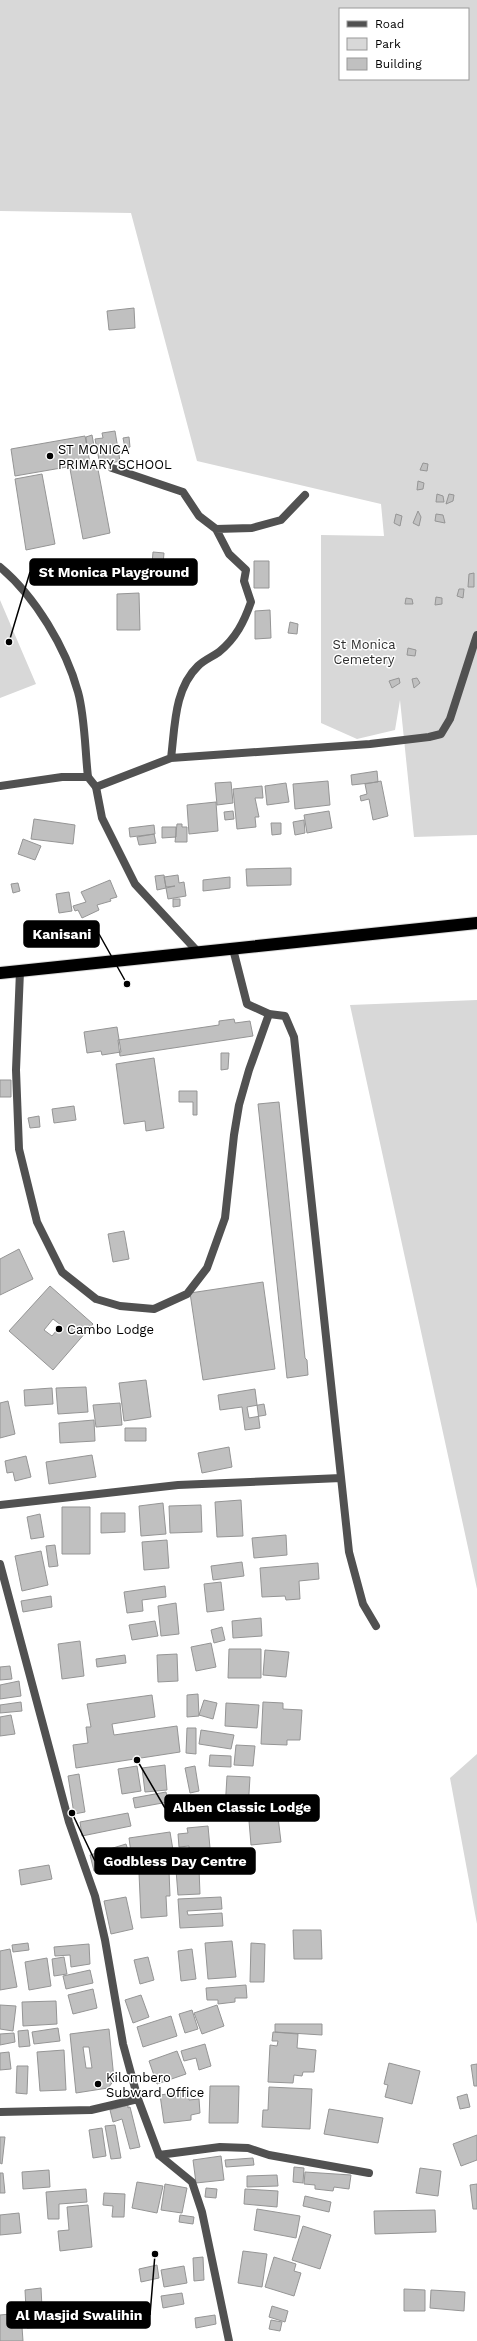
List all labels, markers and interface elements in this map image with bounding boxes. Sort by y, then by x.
legend [339,8,469,80]
text: Road [375,17,404,31]
text: Park [375,37,401,51]
text: Building [375,57,422,71]
place label: ST MONICA PRIMARY SCHOOL [58,442,172,472]
marker: ST MONICA PRIMARY SCHOOL [45,451,55,461]
callout: St Monica Playground [30,559,197,585]
text: St Monica Playground [39,564,189,580]
park label: St Monica Cemetery [332,637,396,667]
callout: Kanisani [24,921,99,947]
text: Kanisani [33,926,91,942]
place label: Cambo Lodge [67,1322,154,1337]
marker: Cambo Lodge [54,1324,64,1334]
callout: Alben Classic Lodge [165,1795,319,1821]
text: Alben Classic Lodge [173,1799,311,1815]
callout: Godbless Day Centre [95,1848,255,1874]
text: Godbless Day Centre [103,1853,247,1869]
place label: Kilombero Subward Office [106,2070,204,2100]
marker: Kilombero Subward Office [93,2079,103,2089]
callout: Al Masjid Swalihin [7,2302,150,2328]
text: Al Masjid Swalihin [16,2307,142,2323]

